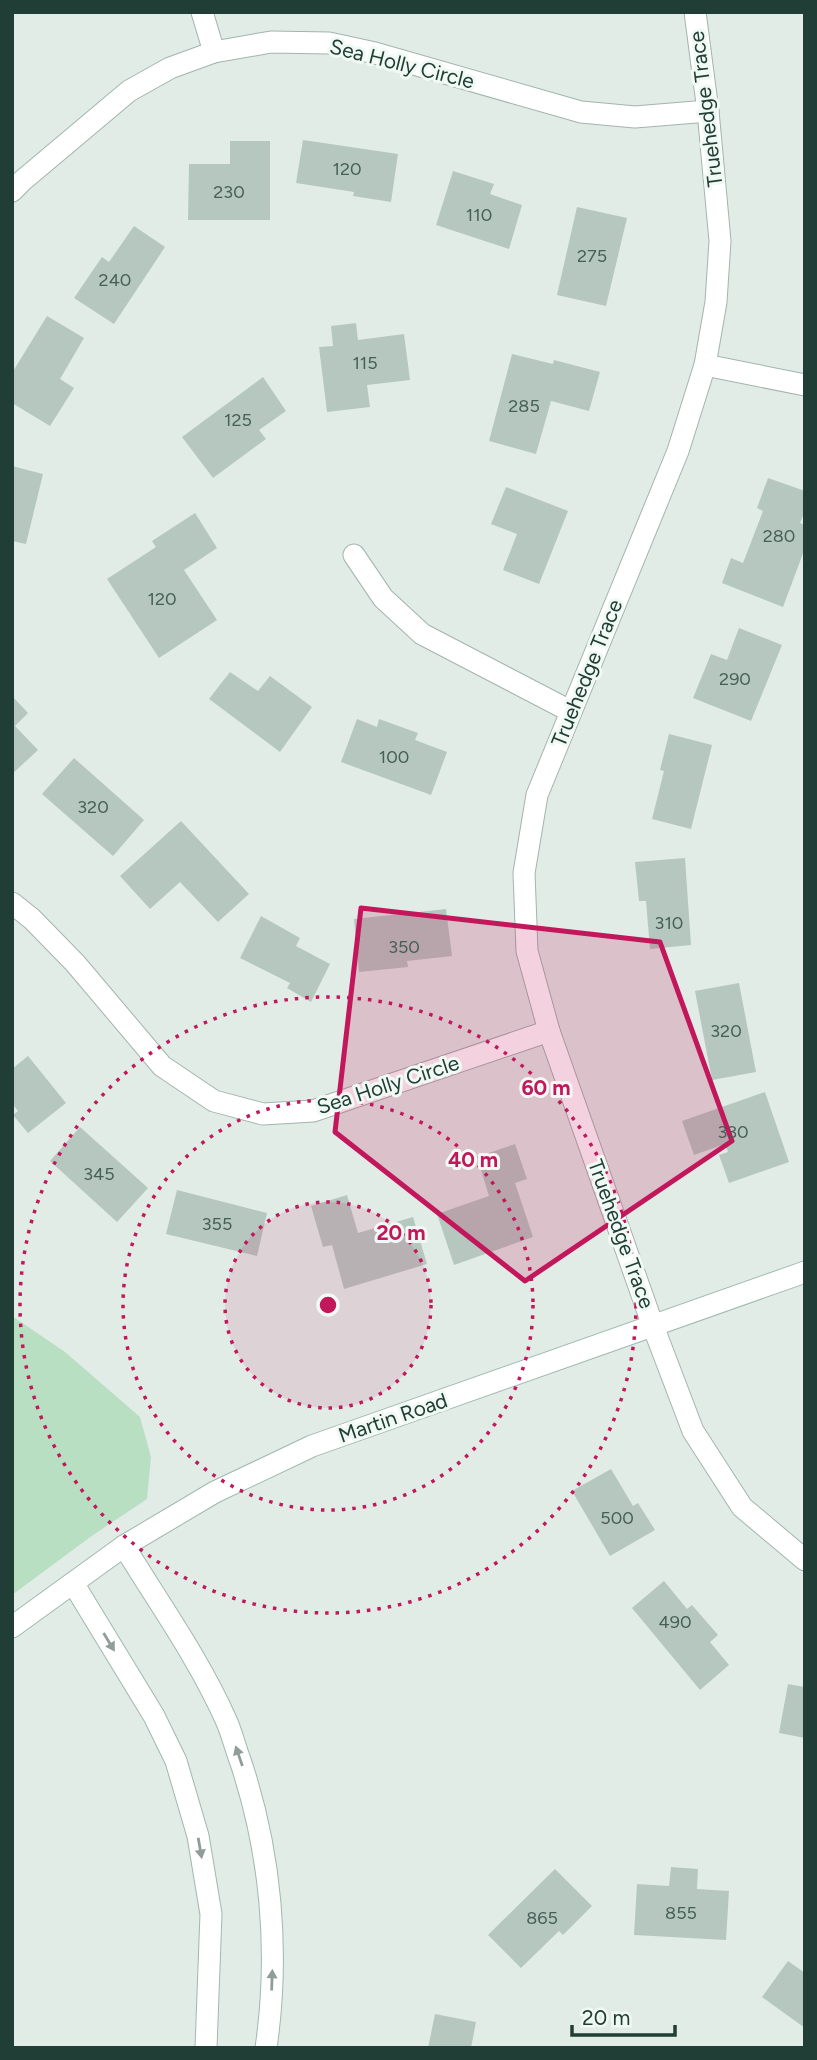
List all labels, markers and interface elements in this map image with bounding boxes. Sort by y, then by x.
street label: Truehedge Trace [684,30,727,188]
street label: Sea Holly Circle [327,33,477,94]
house number: 120 [332,158,362,180]
house number: 230 [213,181,245,203]
house number: 110 [466,204,492,226]
house number: 275 [577,245,607,267]
house number: 240 [99,269,131,291]
house number: 115 [352,352,378,374]
house number: 285 [508,395,540,417]
house number: 125 [224,409,252,431]
house number: 280 [763,525,795,547]
house number: 120 [147,588,177,610]
street label: Truehedge Trace [546,596,627,750]
house number: 290 [719,668,751,690]
house number: 100 [379,746,409,768]
house number: 320 [77,796,109,818]
house number: 310 [655,912,683,934]
house number: 350 [388,936,420,958]
house number: 320 [710,1020,742,1042]
street label: Sea Holly Circle [313,1050,462,1119]
text: 60 m [521,1075,571,1100]
house number: 330 [717,1121,749,1143]
text: 40 m [448,1147,498,1172]
street label: Truehedge Trace [583,1156,660,1312]
house number: 345 [83,1163,115,1185]
house number: 355 [202,1213,232,1235]
text: 20 m [376,1220,426,1245]
centre of rings [316,1293,340,1317]
street label: Martin Road [335,1387,451,1448]
house number: 500 [600,1507,634,1529]
house number: 490 [659,1611,691,1633]
one-way arrow [102,1632,115,1651]
one-way arrow [233,1746,244,1767]
one-way arrow [195,1837,206,1859]
house number: 855 [665,1902,697,1924]
house number: 865 [526,1907,558,1929]
one-way arrow [266,1969,277,1991]
scale bar [572,1994,675,2038]
text: 20 m [582,2005,630,2030]

